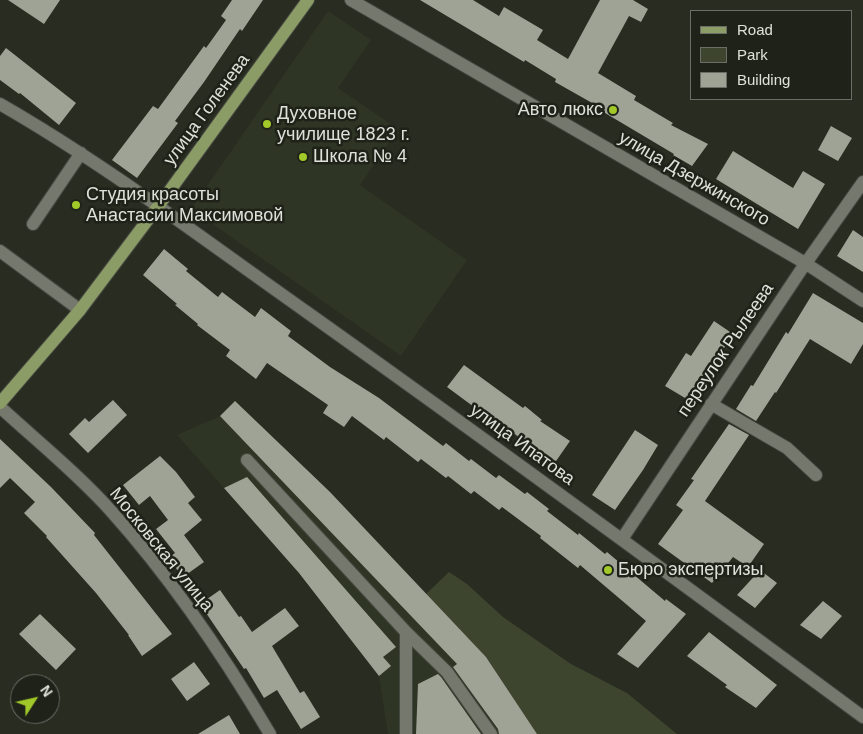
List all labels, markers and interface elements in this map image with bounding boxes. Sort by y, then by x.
legend [690,10,853,100]
text: Road [737,21,773,38]
text: Park [737,46,768,63]
street label: улица Голенева [159,50,255,170]
text: Building [737,71,790,88]
place label: Авто люкс [518,99,603,121]
place label: Духовное училище 1823 г. [277,103,410,146]
marker: Авто люкс [607,104,619,116]
marker: Духовное училище 1823 г. [261,118,273,130]
street label: улица Дзержинского [615,127,773,231]
place label: Школа № 4 [313,146,407,168]
marker: Школа № 4 [297,151,309,163]
place label: Студия красоты Анастасии Максимовой [86,184,283,226]
marker: Студия красоты Анастасии Максимовой [70,199,82,211]
street label: переулок Рылеева [673,279,779,421]
street label: улица Ипатова [465,400,579,490]
street label: Московская улица [104,484,218,616]
place label: Бюро экспертизы [618,559,763,581]
marker: Бюро экспертизы [602,564,614,576]
north arrow [10,674,60,724]
text: N [37,682,56,700]

